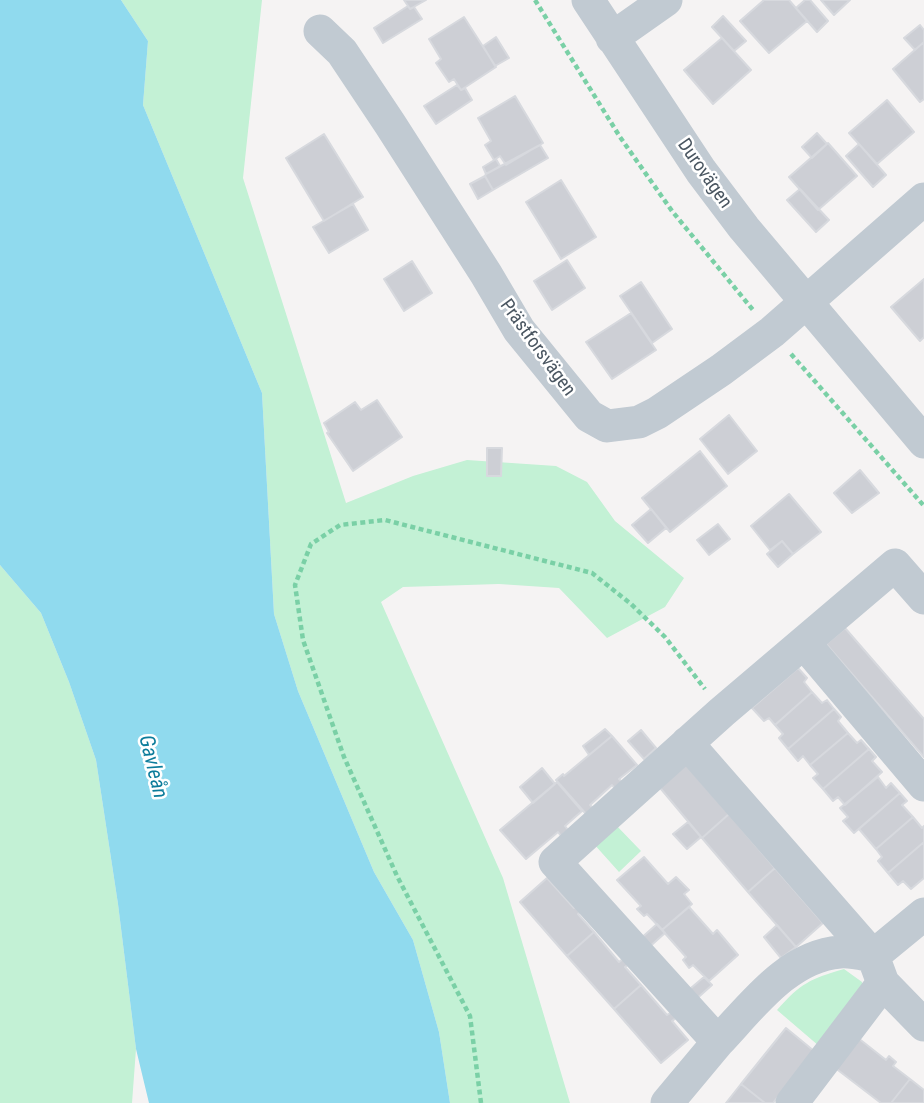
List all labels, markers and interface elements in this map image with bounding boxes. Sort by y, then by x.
street label: Durovägen [672,135,736,213]
street label: Prästforsvägen [494,295,580,401]
water label: Gavleån [132,733,172,801]

